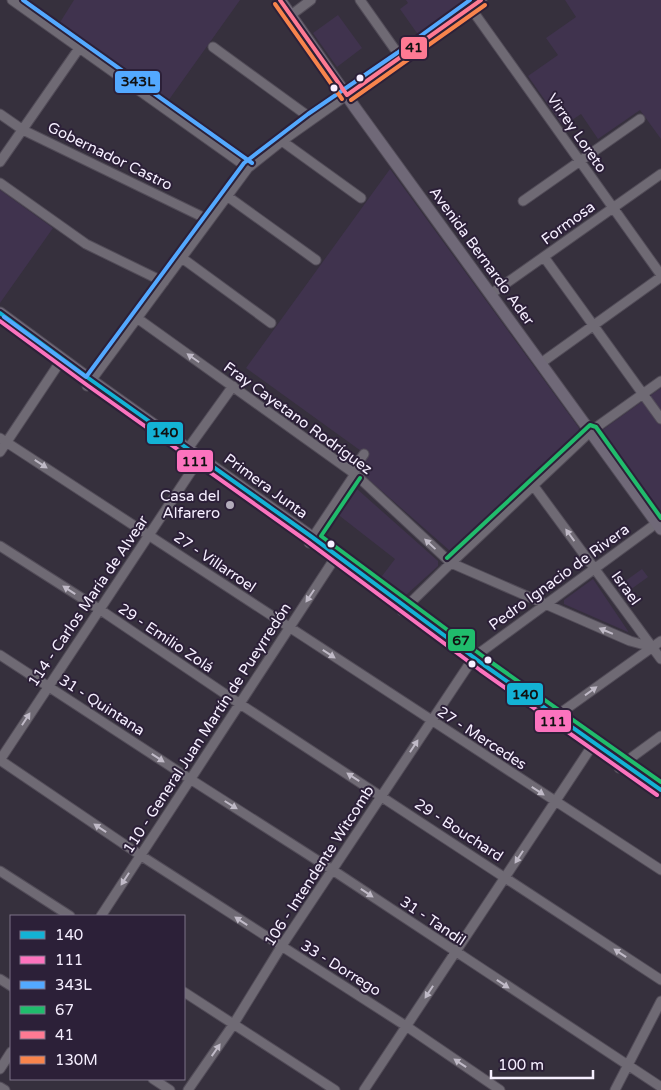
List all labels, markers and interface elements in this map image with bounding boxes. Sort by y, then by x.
line badge: 41 [400,36,428,60]
text: 41 [405,39,423,56]
line badge: 343L [114,70,161,94]
text: 343L [121,73,156,90]
unlabelled marker [355,73,365,83]
unlabelled marker [329,83,339,93]
street label: Virrey Loreto [543,90,611,176]
street label: Gobernador Castro [45,118,175,194]
street label: Avenida Bernardo Ader [426,183,538,329]
street label: Formosa [538,198,598,248]
one-way arrow [186,353,199,363]
street label: Fray Cayetano Rodríguez [220,358,376,478]
line badge: 140 [146,421,184,445]
text: 140 [152,424,178,441]
line badge: 111 [176,449,214,473]
street label: Primera Junta [221,450,311,522]
text: 111 [182,453,208,470]
one-way arrow [34,459,48,469]
place label: Casa del Alfarero [160,487,220,522]
marker: Casa del Alfarero [224,499,236,511]
street label: 114 - Carlos María de Alvear [24,512,152,690]
street label: Pedro Ignacio de Rivera [485,520,633,634]
street label: 27 - Villarroel [170,528,260,596]
one-way arrow [565,529,576,542]
one-way arrow [425,538,437,550]
unlabelled marker [326,539,336,549]
street label: Israel [608,567,644,609]
one-way arrow [62,585,76,595]
one-way arrow [305,590,314,603]
street label: 29 - Emilio Zolá [115,599,217,677]
street label: 110 - General Juan Martín de Pueyrredón [119,599,295,857]
one-way arrow [599,626,613,634]
line badge: 67 [447,628,476,652]
text: 67 [452,632,470,649]
one-way arrow [323,649,336,659]
unlabelled marker [483,655,493,665]
unlabelled marker [467,659,477,669]
street label: 31 - Quintana [56,671,148,739]
line badge: 140 [506,682,544,706]
text: 140 [512,686,538,703]
one-way arrow [584,686,598,696]
street label: 27 - Mercedes [434,703,530,773]
line badge: 111 [534,709,572,733]
one-way arrow [22,712,31,726]
text: 111 [540,713,566,730]
one-way arrow [409,739,419,752]
one-way arrow [151,753,164,763]
one-way arrow [346,772,360,782]
street label: 106 - Intendente Witcomb [260,782,378,950]
one-way arrow [532,786,545,796]
street label: 29 - Bouchard [411,795,507,865]
one-way arrow [224,801,237,810]
one-way arrow [93,823,107,833]
one-way arrow [514,850,523,863]
one-way arrow [120,872,130,886]
one-way arrow [361,888,374,898]
street label: 31 - Tandil [397,893,469,949]
legend [10,915,185,1080]
one-way arrow [234,916,247,925]
text: 140 [55,926,83,944]
street label: 33 - Dorrego [298,936,384,1000]
one-way arrow [614,948,627,958]
text: 111 [55,951,83,969]
text: 343L [55,976,92,994]
one-way arrow [496,979,509,988]
one-way arrow [424,986,434,999]
text: 67 [55,1001,74,1019]
text: 41 [55,1026,74,1044]
one-way arrow [211,1043,221,1057]
scale bar [491,1048,594,1080]
text: 130M [55,1051,98,1069]
text: 100 m [498,1056,544,1074]
one-way arrow [453,1058,466,1067]

